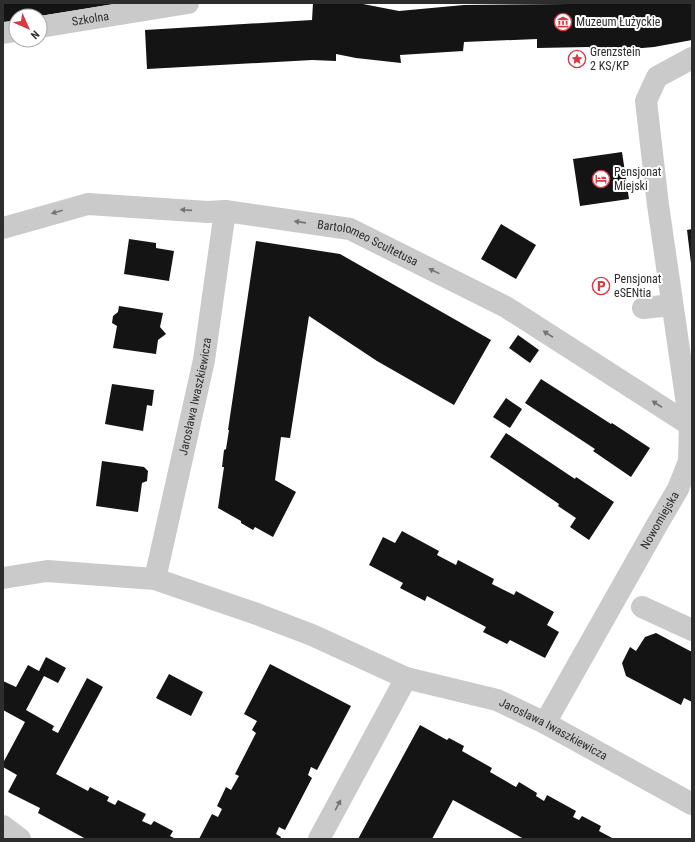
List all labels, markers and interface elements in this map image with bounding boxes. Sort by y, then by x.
north arrow [8,8,48,48]
street label: Szkolna [71,9,110,29]
museum icon: Muzeum Łużyckie [553,12,573,32]
place label: Muzeum Łużyckie [576,15,661,29]
text: N [28,28,42,42]
place label: Grenzstein 2 KS/KP [590,45,641,73]
place icon: Grenzstein 2 KS/KP [567,49,587,69]
place label: Pensjonat Miejski [614,165,662,193]
hotel icon: Pensjonat Miejski [591,169,611,189]
one-way arrow [180,207,192,214]
one-way arrow [51,210,64,216]
street label: Bartolomeo Scultetusa [316,217,421,269]
one-way arrow [294,219,306,225]
one-way arrow [428,268,440,274]
place label: Pensjonat eSENtia [614,272,662,300]
parking icon: Pensjonat eSENtia [591,276,611,296]
one-way arrow [542,330,554,337]
street label: Jarosława Iwaszkiewicza [176,336,214,457]
one-way arrow [652,400,662,408]
street label: Nowomiejska [638,489,682,551]
street label: Jarosława Iwaszkiewicza [497,695,610,763]
one-way arrow [334,799,341,810]

